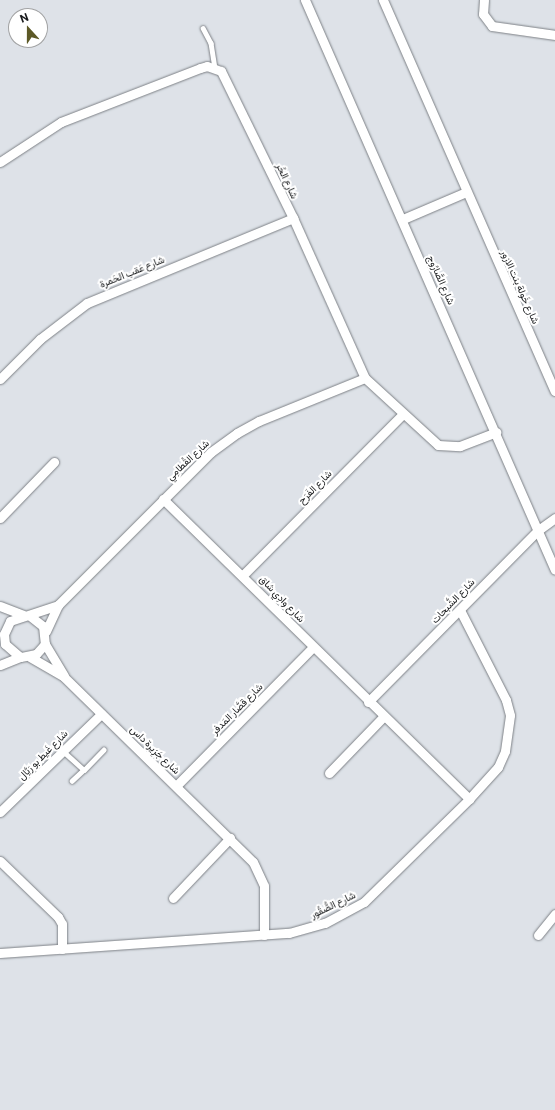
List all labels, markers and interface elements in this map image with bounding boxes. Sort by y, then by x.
north arrow [8,8,48,48]
text: N [18,10,30,25]
street label: شارع الحُر [274,161,300,201]
street label: شارع خَولة بنت الازور [498,248,542,326]
street label: شارع الصَّارُوج [425,253,457,307]
street label: شارع عَقب الحَمرة [98,254,166,290]
street label: شارع القُطامِي [164,437,212,483]
street label: شارع الفَرَح [296,468,334,506]
street label: شارع وادِي شاق [257,573,307,625]
street label: شارع الشَّبحات [429,576,477,626]
street label: شارع قصَّار المَدفر [209,681,265,737]
street label: شارع جَزِيرة داس [128,723,182,777]
street label: شارع غَيط بو رَيَّال [16,728,70,782]
street label: شارع الصُّقُور [308,889,358,921]

